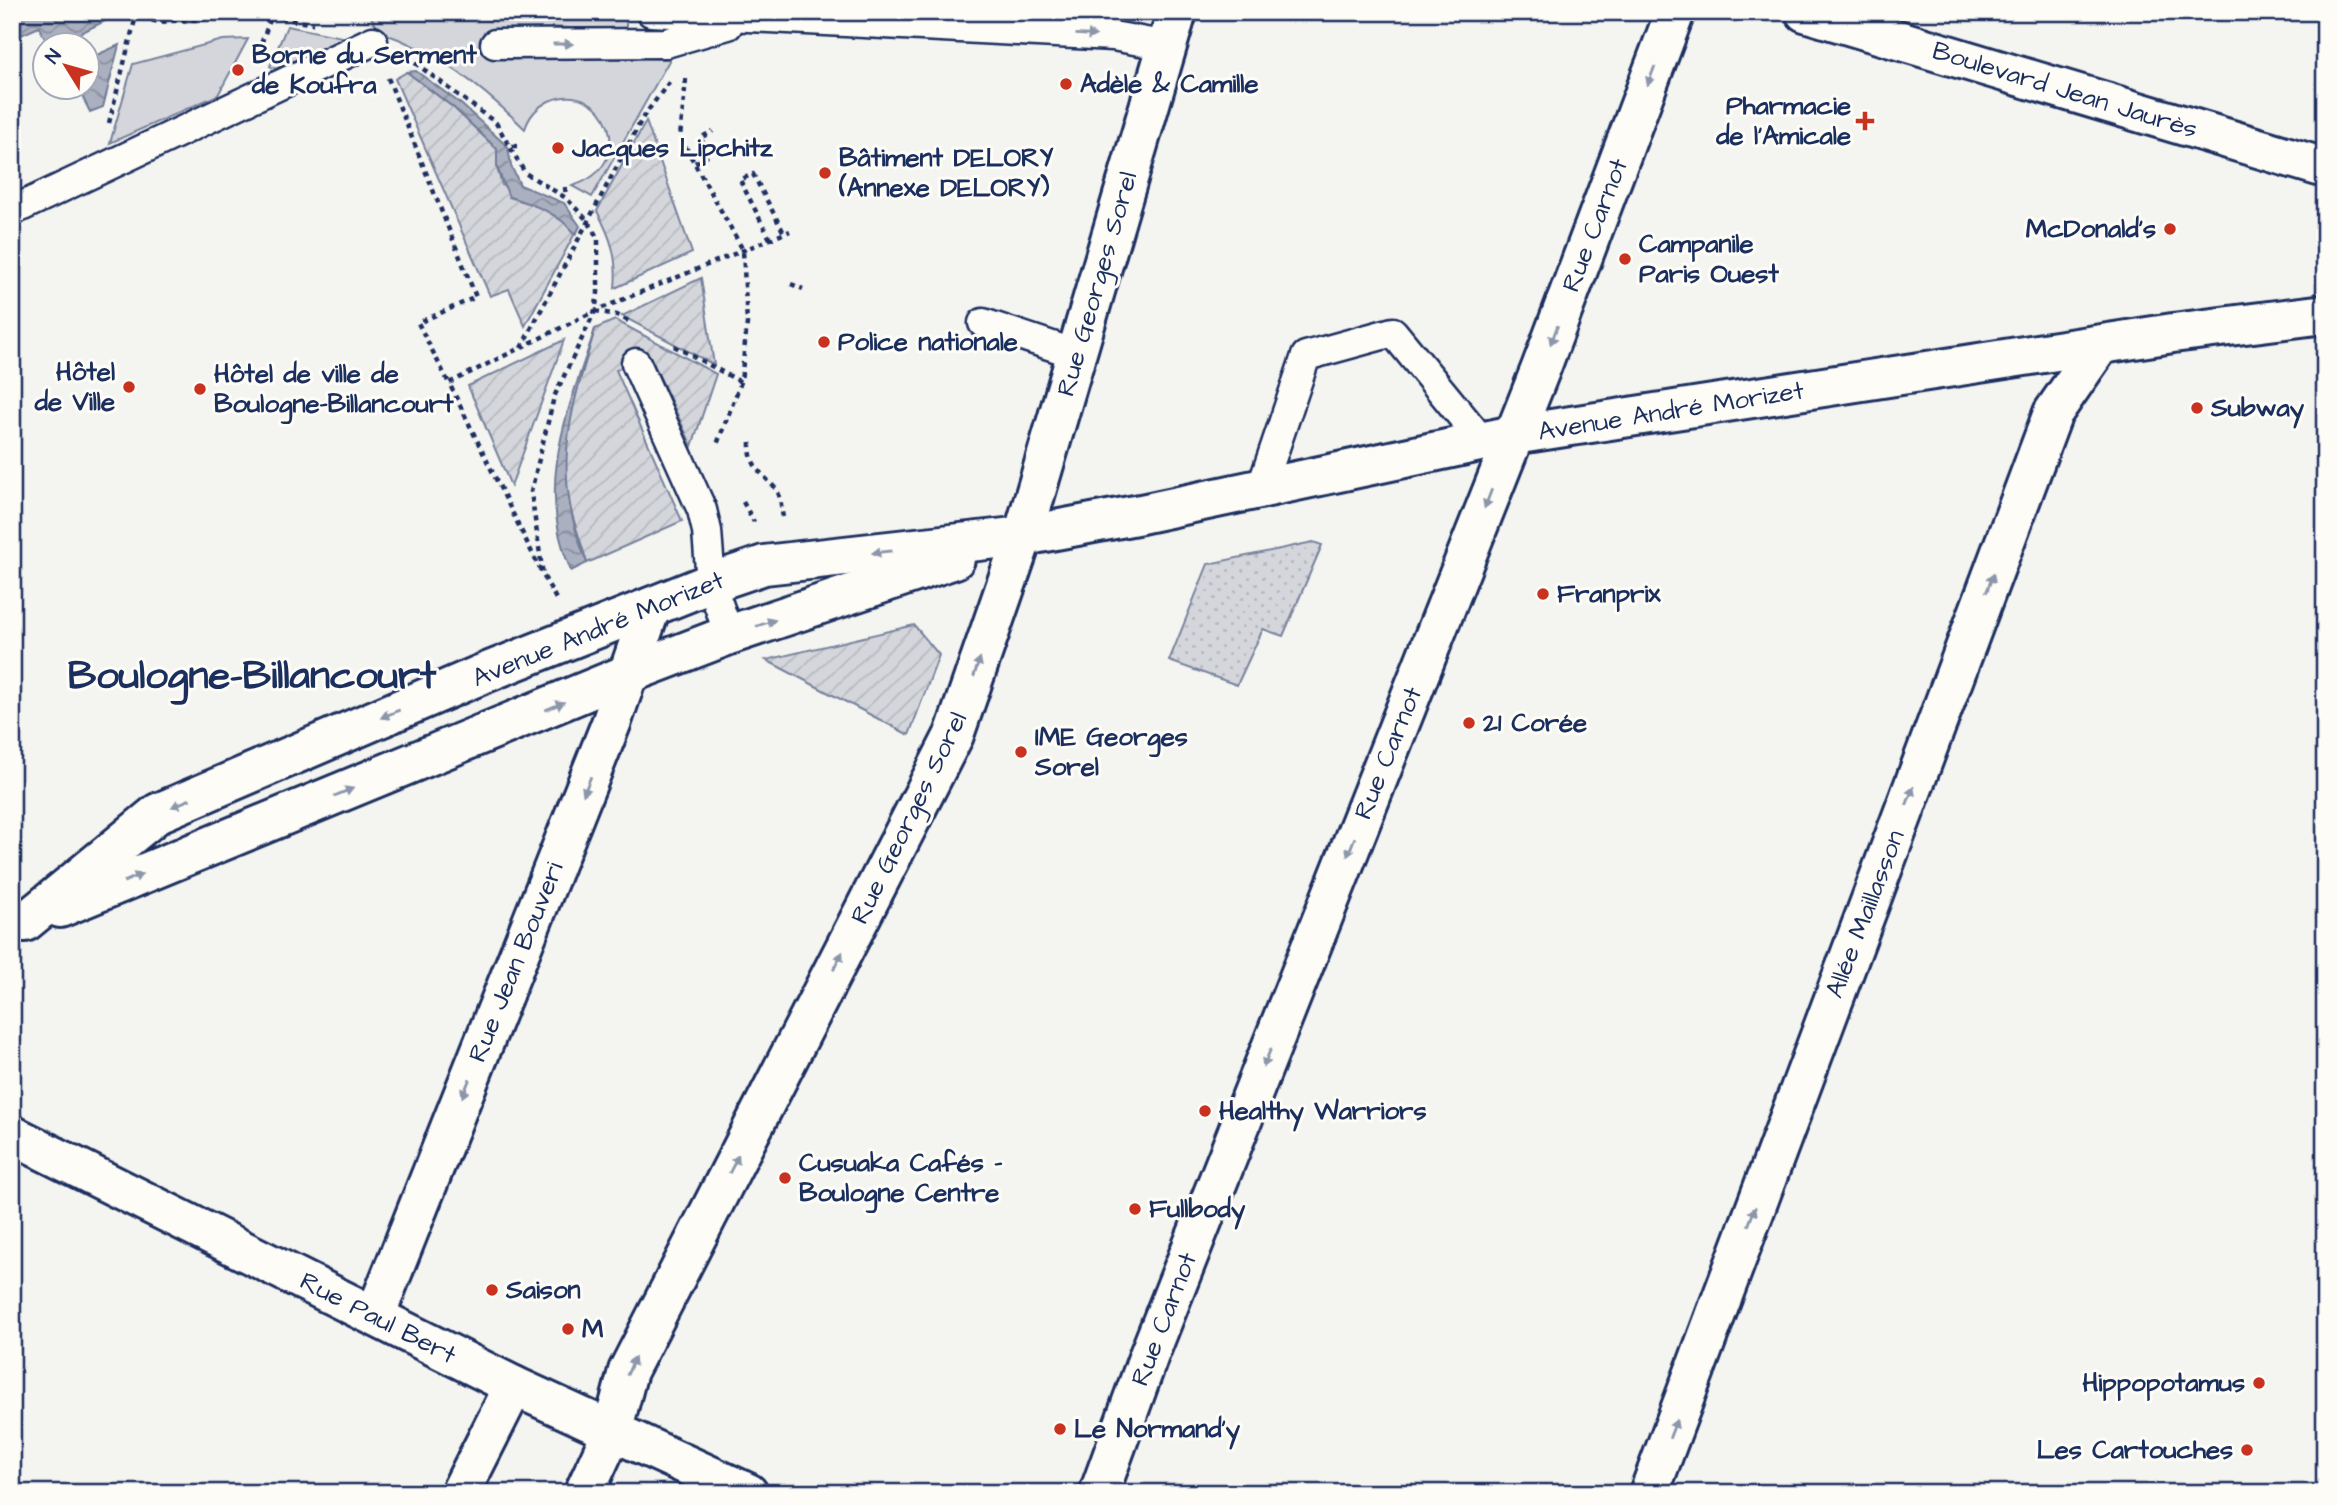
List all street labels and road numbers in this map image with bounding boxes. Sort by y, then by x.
street label: Boulevard Jean Jaurès [1928,33,2202,147]
street label: Rue Carnot [1553,153,1637,297]
street label: Rue Georges Sorel [1048,168,1148,401]
street label: Avenue André Morizet [1536,372,1807,450]
street label: Avenue André Morizet [467,562,730,696]
street label: Rue Carnot [1345,681,1431,825]
street label: Rue Georges Sorel [842,706,978,931]
street label: Allée Maillasson [1816,825,1914,1003]
street label: Rue Jean Bouveri [459,857,573,1067]
street label: Rue Carnot [1122,1247,1206,1391]
street label: Rue Paul Bert [294,1263,463,1373]

